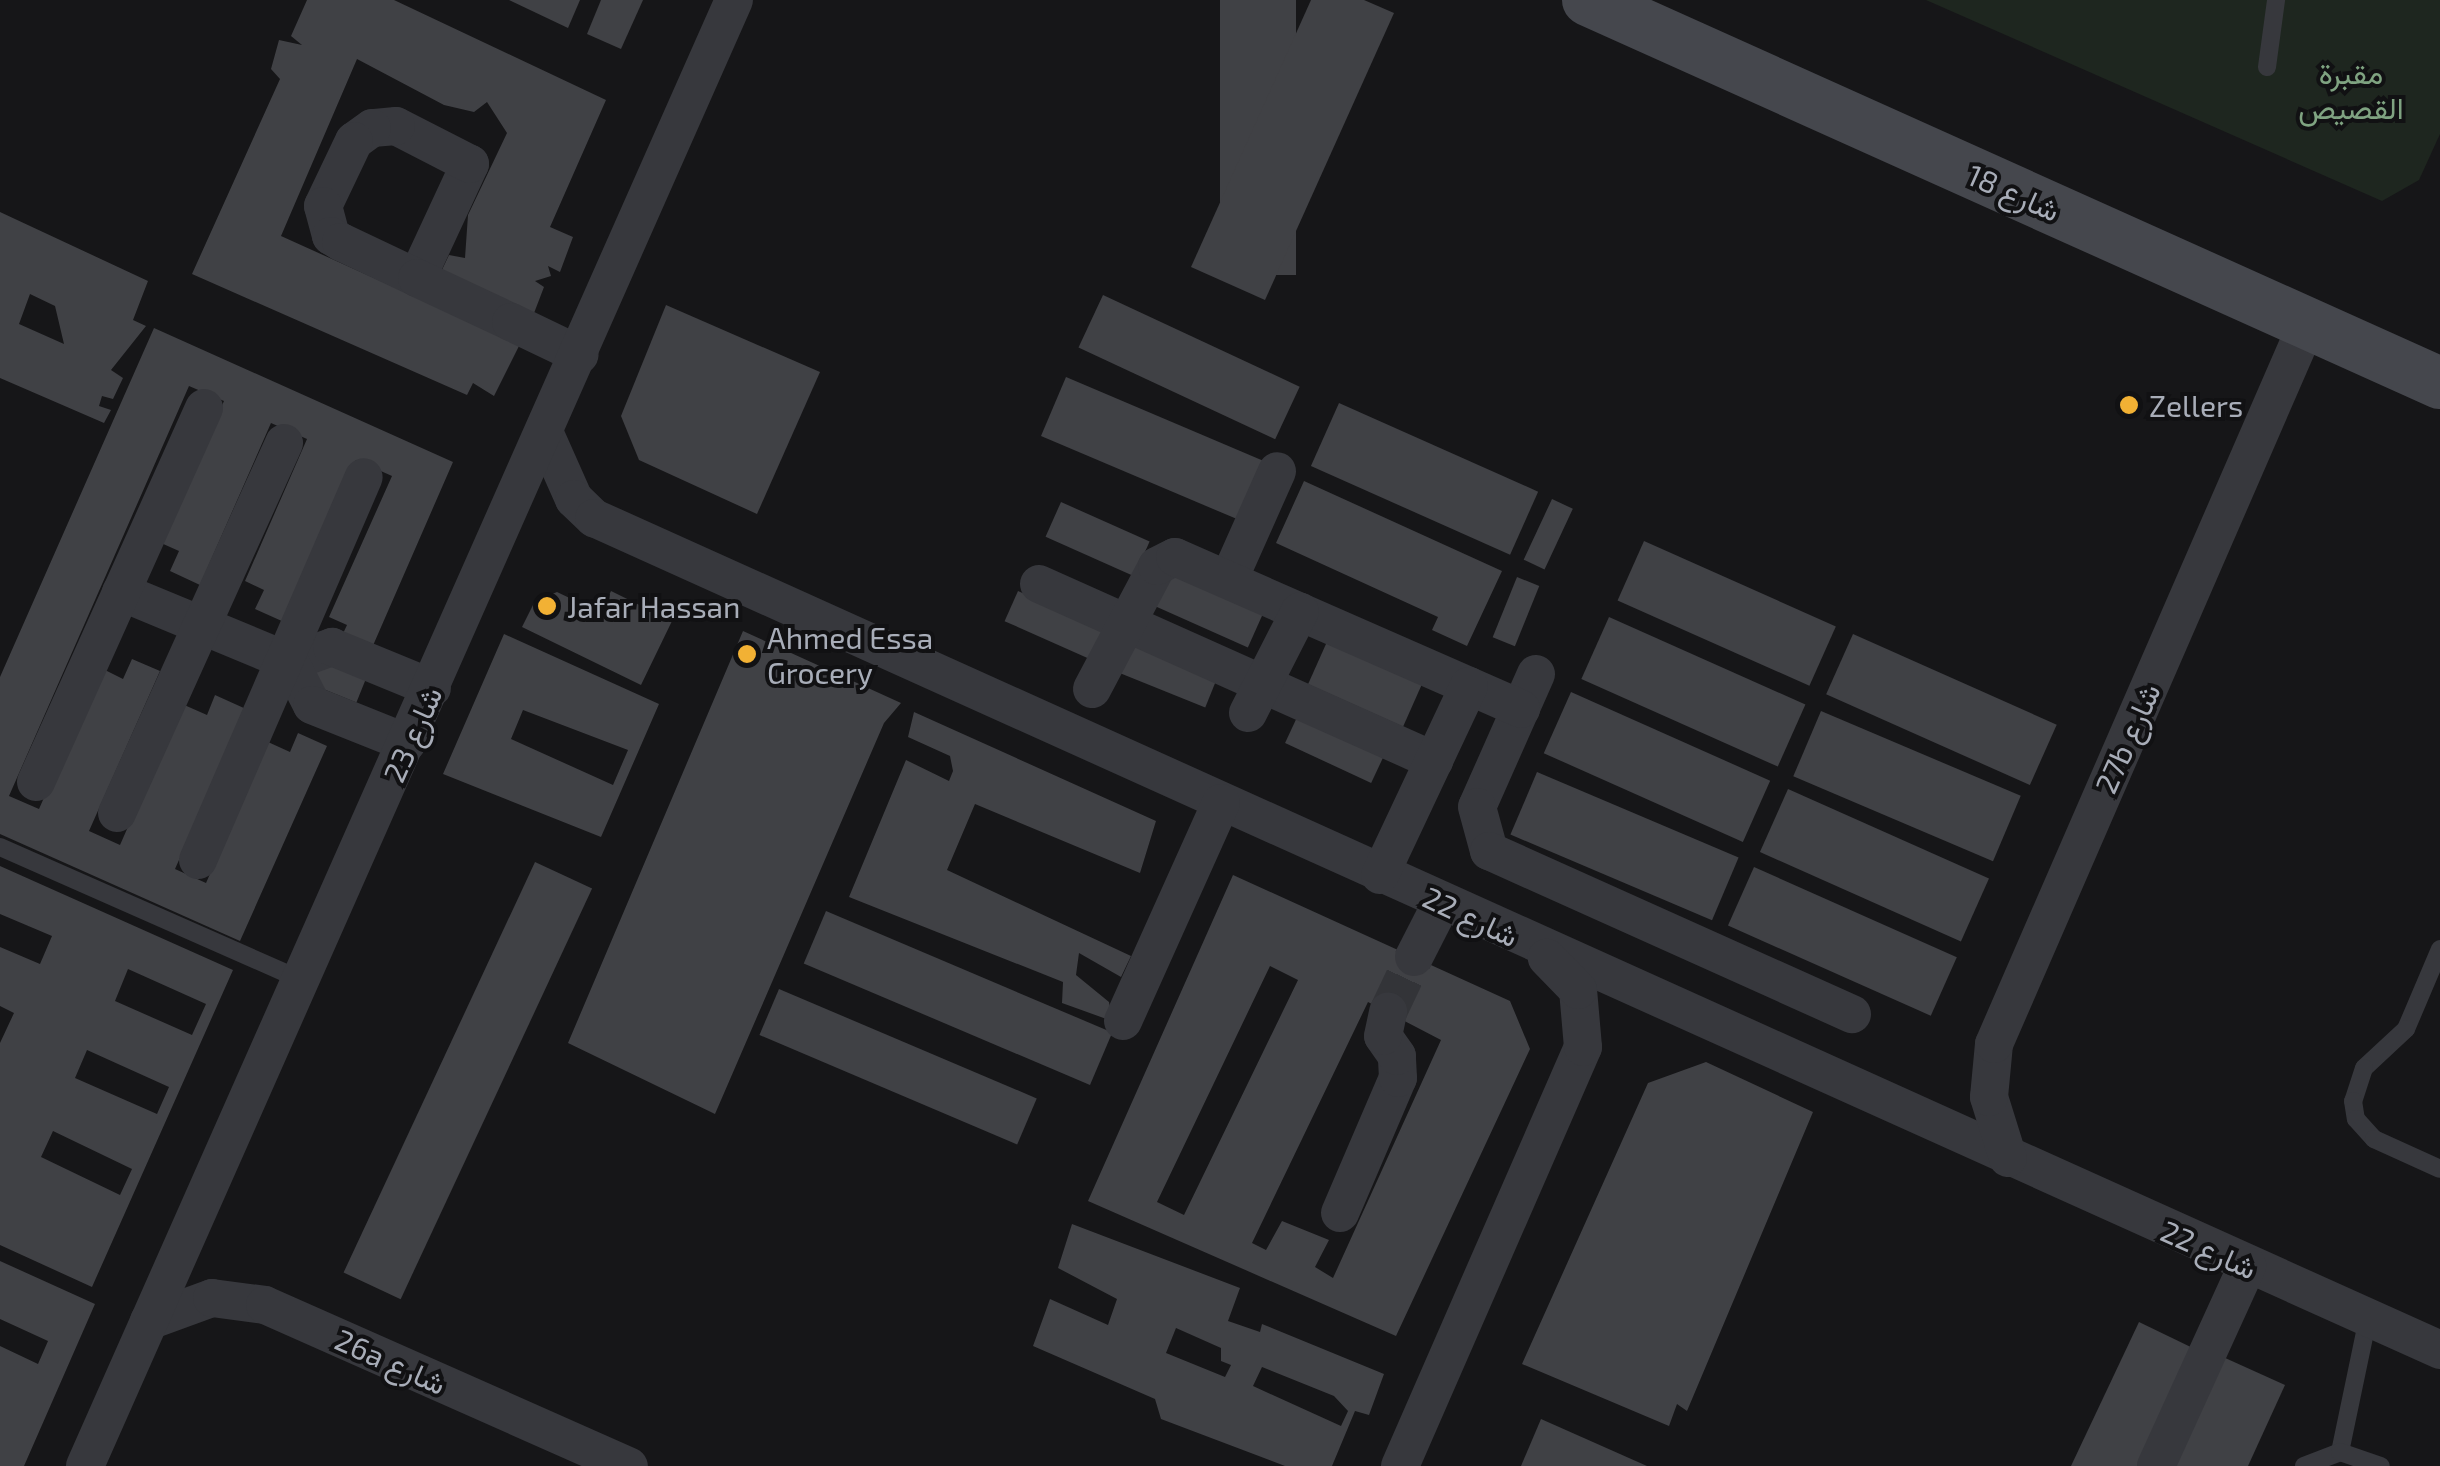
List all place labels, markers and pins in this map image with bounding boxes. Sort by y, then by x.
place label: Zellers [2149,387,2243,423]
marker: Zellers [2118,394,2140,416]
place label: Jafar Hassan [567,588,741,624]
marker: Jafar Hassan [536,595,558,617]
place label: Ahmed Essa Grocery [767,619,933,690]
marker: Ahmed Essa Grocery [736,643,758,665]

